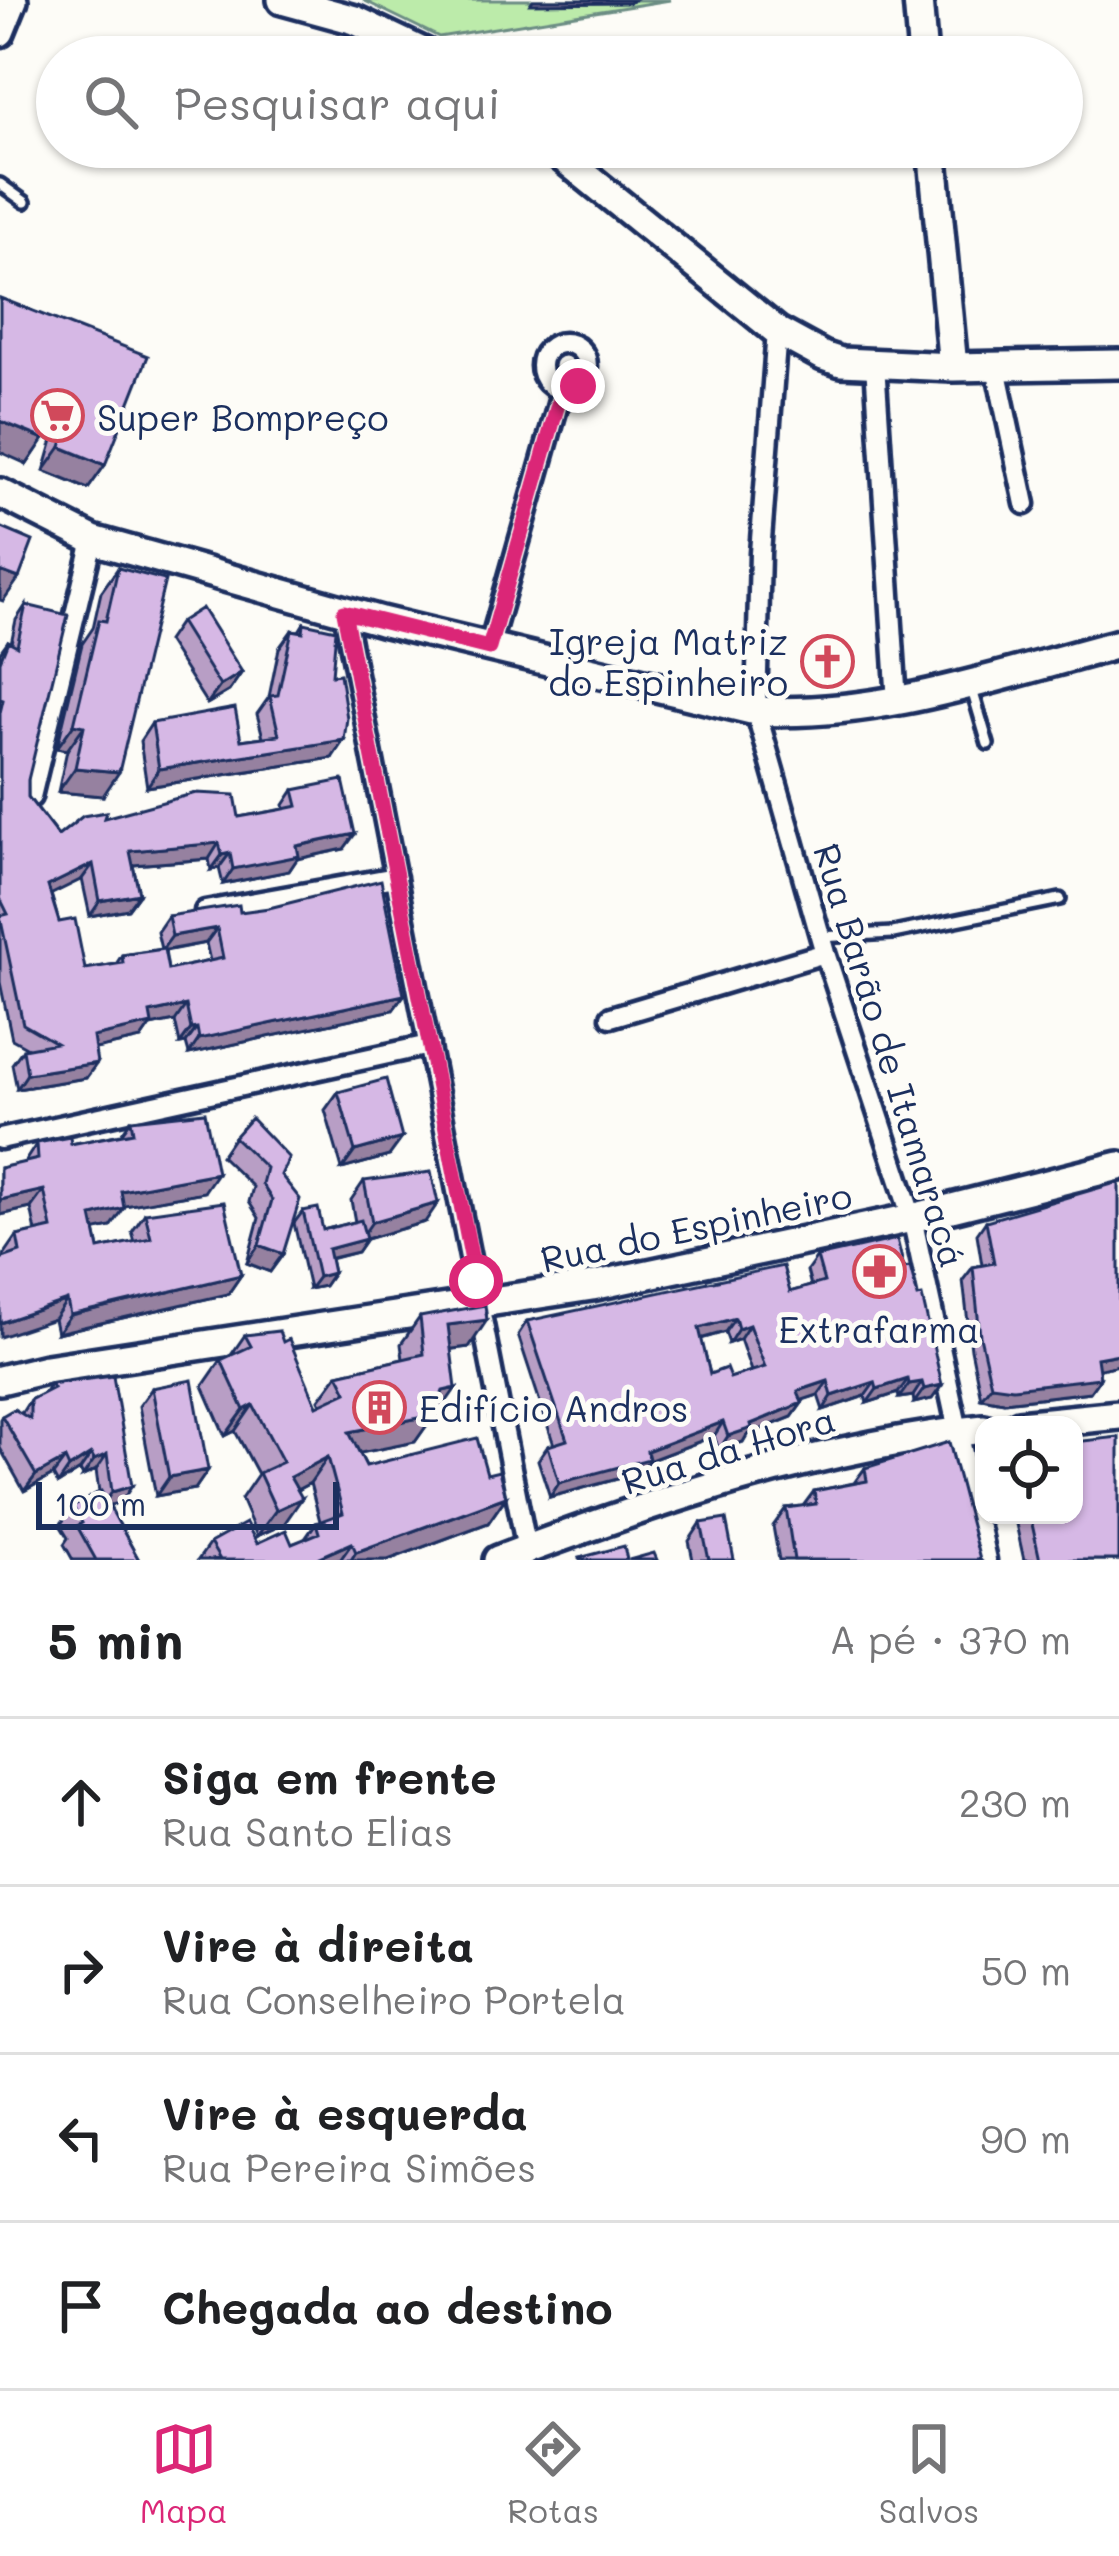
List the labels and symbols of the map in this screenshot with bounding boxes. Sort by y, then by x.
route end [551,359,605,413]
supermarket icon: Super Bompreço [30,388,86,444]
place label: Super Bompreço [97,393,389,440]
place label: Igreja Matriz do Espinheiro [548,617,788,705]
church icon: Igreja Matriz do Espinheiro [799,633,855,689]
street label: Rua Barão de Itamaracá [804,837,978,1273]
street label: Rua do Espinheiro [536,1170,856,1282]
pharmacy icon: Extrafarma [851,1244,907,1300]
route start [449,1254,503,1308]
place label: Extrafarma [779,1305,979,1352]
building icon: Edifício Andros [352,1379,408,1435]
place label: Edifício Andros [419,1384,688,1431]
street label: Rua da Hora [615,1394,841,1504]
scale bar [36,1476,339,1529]

